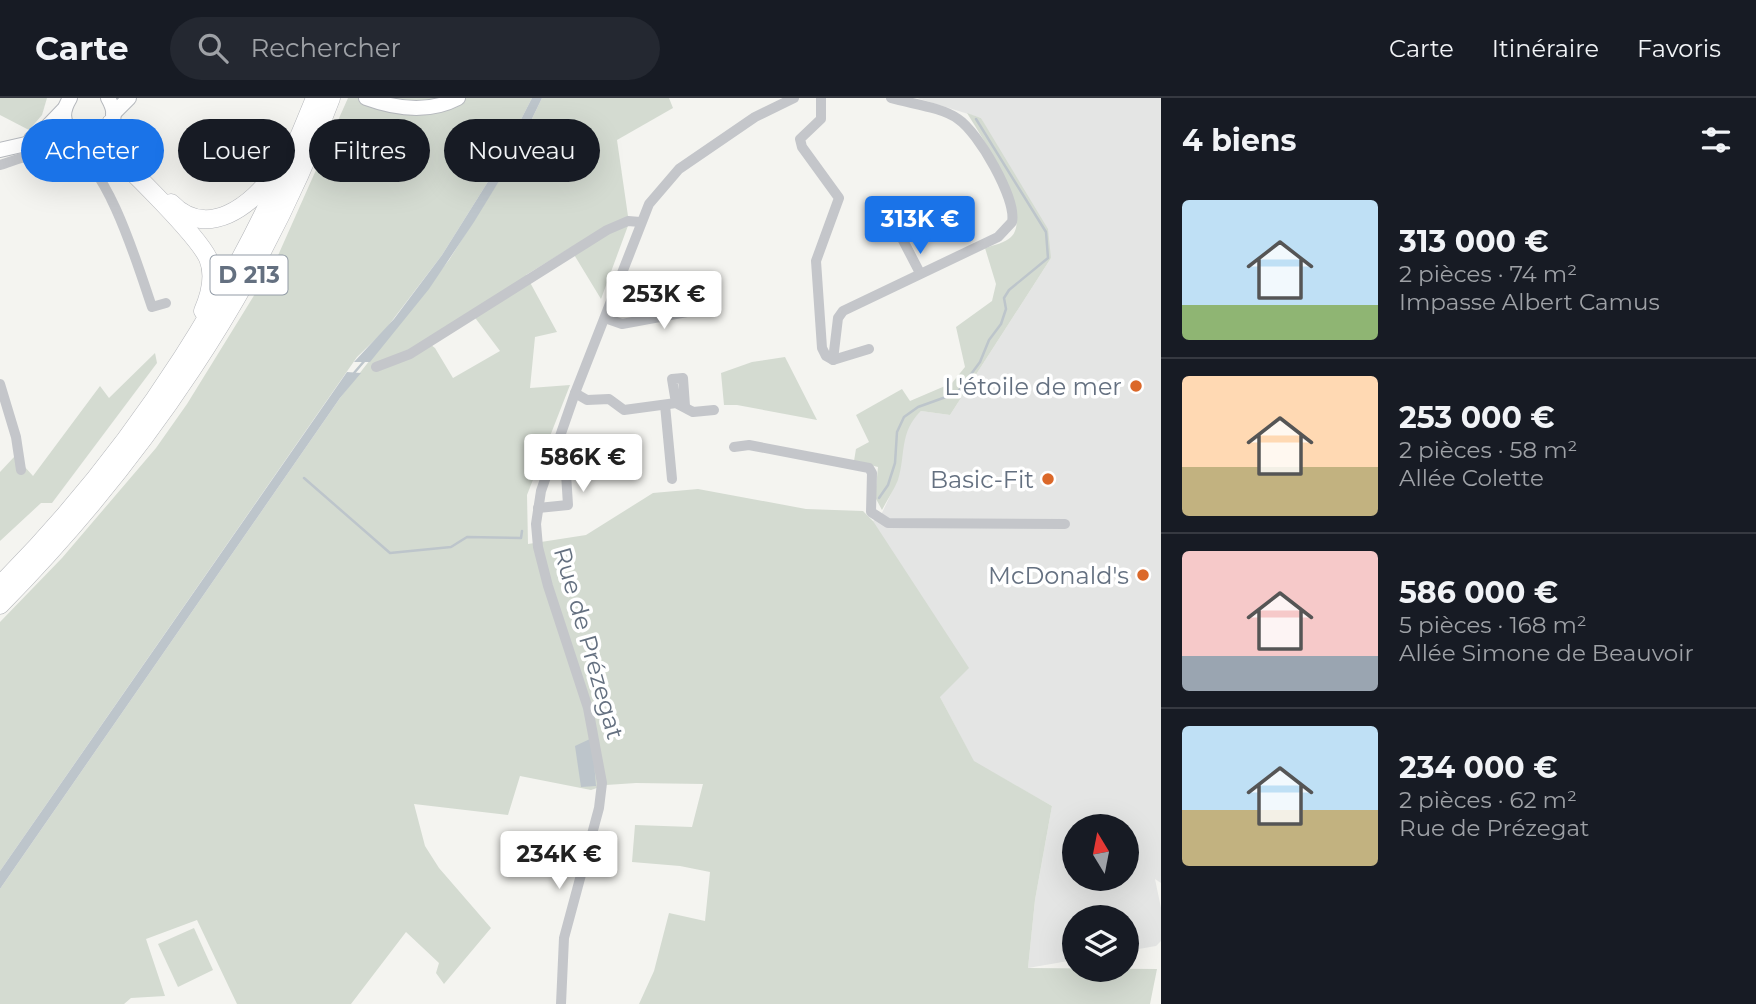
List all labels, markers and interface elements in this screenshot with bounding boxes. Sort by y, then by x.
search box [170,17,660,80]
text: Carte [35,28,128,68]
icon: search [194,29,232,67]
text: Rechercher [250,32,401,64]
text: Carte [1389,34,1454,63]
text: Itinéraire [1492,34,1599,63]
text: Favoris [1637,34,1721,63]
chip: Acheter [21,119,164,182]
chip: Louer [178,119,295,182]
chip: Filtres [309,119,430,182]
chip: Nouveau [444,119,600,182]
icon: filters [1697,121,1735,159]
text: 4 biens [1182,122,1296,159]
pin: 313K € [863,197,977,256]
text: 313K € [881,205,959,233]
text: 313 000 € [1399,223,1549,260]
icon: home [1238,228,1322,312]
road number: D 213 [210,256,288,294]
text: 2 pièces · 74 m² [1399,260,1577,288]
pin: 253K € [607,272,721,331]
text: 253K € [623,280,705,308]
text: Impasse Albert Camus [1399,288,1660,316]
place label: L'étoile de mer [944,372,1122,401]
marker: L'étoile de mer [1128,378,1144,394]
text: 253 000 € [1399,399,1555,436]
icon: home [1238,404,1322,488]
pin: 586K € [526,434,640,494]
text: 2 pièces · 58 m² [1399,436,1577,464]
text: 586K € [540,443,626,471]
text: Allée Colette [1399,464,1544,492]
place label: Basic-Fit [930,465,1034,494]
marker: Basic-Fit [1040,471,1056,487]
street label: Rue de Prézegat [548,544,630,743]
place label: McDonald's [988,561,1129,590]
marker: McDonald's [1135,567,1151,583]
text: 586 000 € [1399,574,1558,611]
icon: home [1238,579,1322,663]
text: 5 pièces · 168 m² [1399,611,1587,639]
text: Allée Simone de Beauvoir [1399,639,1694,667]
text: 234 000 € [1399,749,1558,786]
icon: home [1238,754,1322,838]
text: 2 pièces · 62 m² [1399,786,1577,814]
north arrow [1062,814,1139,891]
map controls [1062,814,1139,982]
text: Rue de Prézegat [1399,814,1589,842]
pin: 234K € [502,832,616,891]
text: 234K € [516,840,602,868]
button: layers [1062,905,1139,982]

